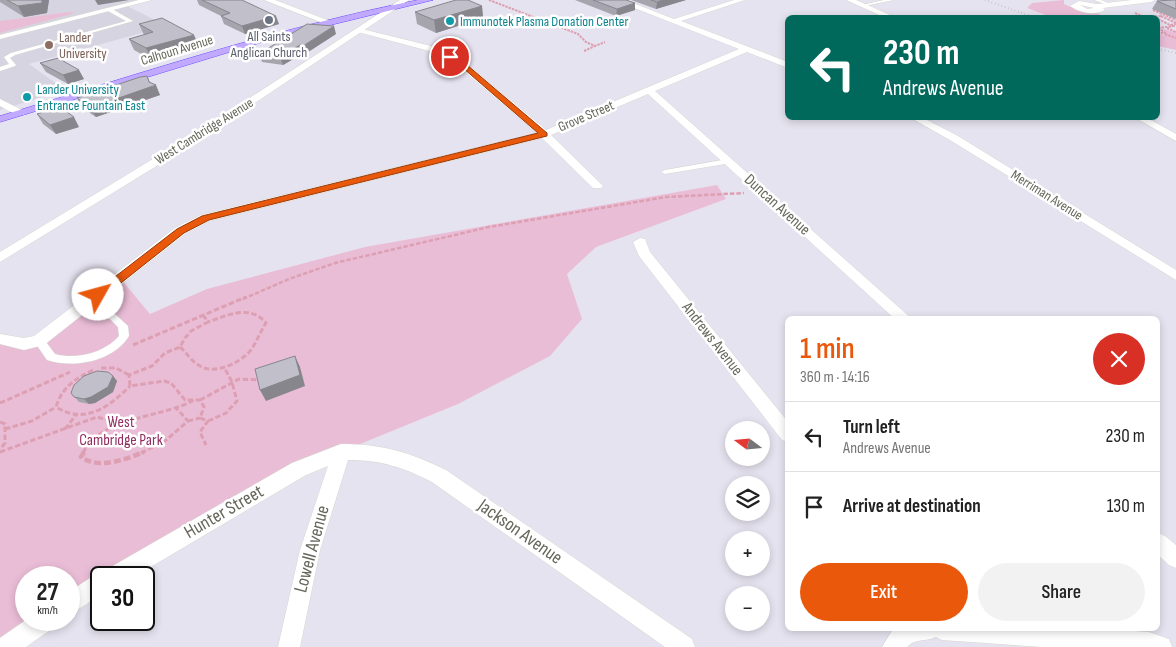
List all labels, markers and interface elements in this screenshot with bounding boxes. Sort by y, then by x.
place label: Immunotek Plasma Donation Center [460,13,629,30]
marker: All Saints Anglican Church [263,14,275,26]
marker: Immunotek Plasma Donation Center [444,15,456,27]
place label: All Saints Anglican Church [230,28,307,61]
place label: Lander University [59,29,107,62]
street label: Calhoun Avenue [139,31,215,69]
text: 230 m [883,32,959,75]
icon: left [800,35,865,100]
pin [429,36,471,78]
marker: Lander University [43,39,55,51]
icon: arrive [436,43,464,71]
text: Andrews Avenue [883,75,1004,102]
place label: Lander University Entrance Fountain East [37,81,145,114]
marker: Lander University Entrance Fountain East [21,91,33,103]
street label: West Cambridge Avenue [152,94,256,168]
street label: Grove Street [555,97,617,135]
street label: Merriman Avenue [1008,166,1086,224]
street label: Duncan Avenue [740,170,814,240]
position arrow [71,268,123,320]
street label: Andrews Avenue [677,298,747,379]
text: 1 min [800,331,855,367]
button: close [1093,333,1145,385]
text: 360 m · 14:16 [800,368,870,387]
park label: West Cambridge Park [79,413,163,450]
text: Turn left [843,416,900,439]
north arrow [725,421,770,466]
map controls [725,421,770,631]
icon: left [800,423,828,451]
text: 230 m [1105,425,1145,448]
text: Andrews Avenue [843,439,931,458]
button: layers [725,476,770,521]
street label: Hunter Street [180,480,268,544]
icon: arrive [800,493,828,521]
street label: Jackson Avenue [472,494,567,570]
text: Arrive at destination [843,495,981,518]
text: 130 m [1107,495,1145,518]
street label: Lowell Avenue [289,503,335,595]
button: + [725,531,770,576]
button: Exit [800,563,968,621]
button: Share [978,563,1145,621]
speed limit sign: 30 [90,566,155,631]
text: 27 [37,577,58,608]
button: − [725,586,770,631]
text: km/h [37,603,58,618]

